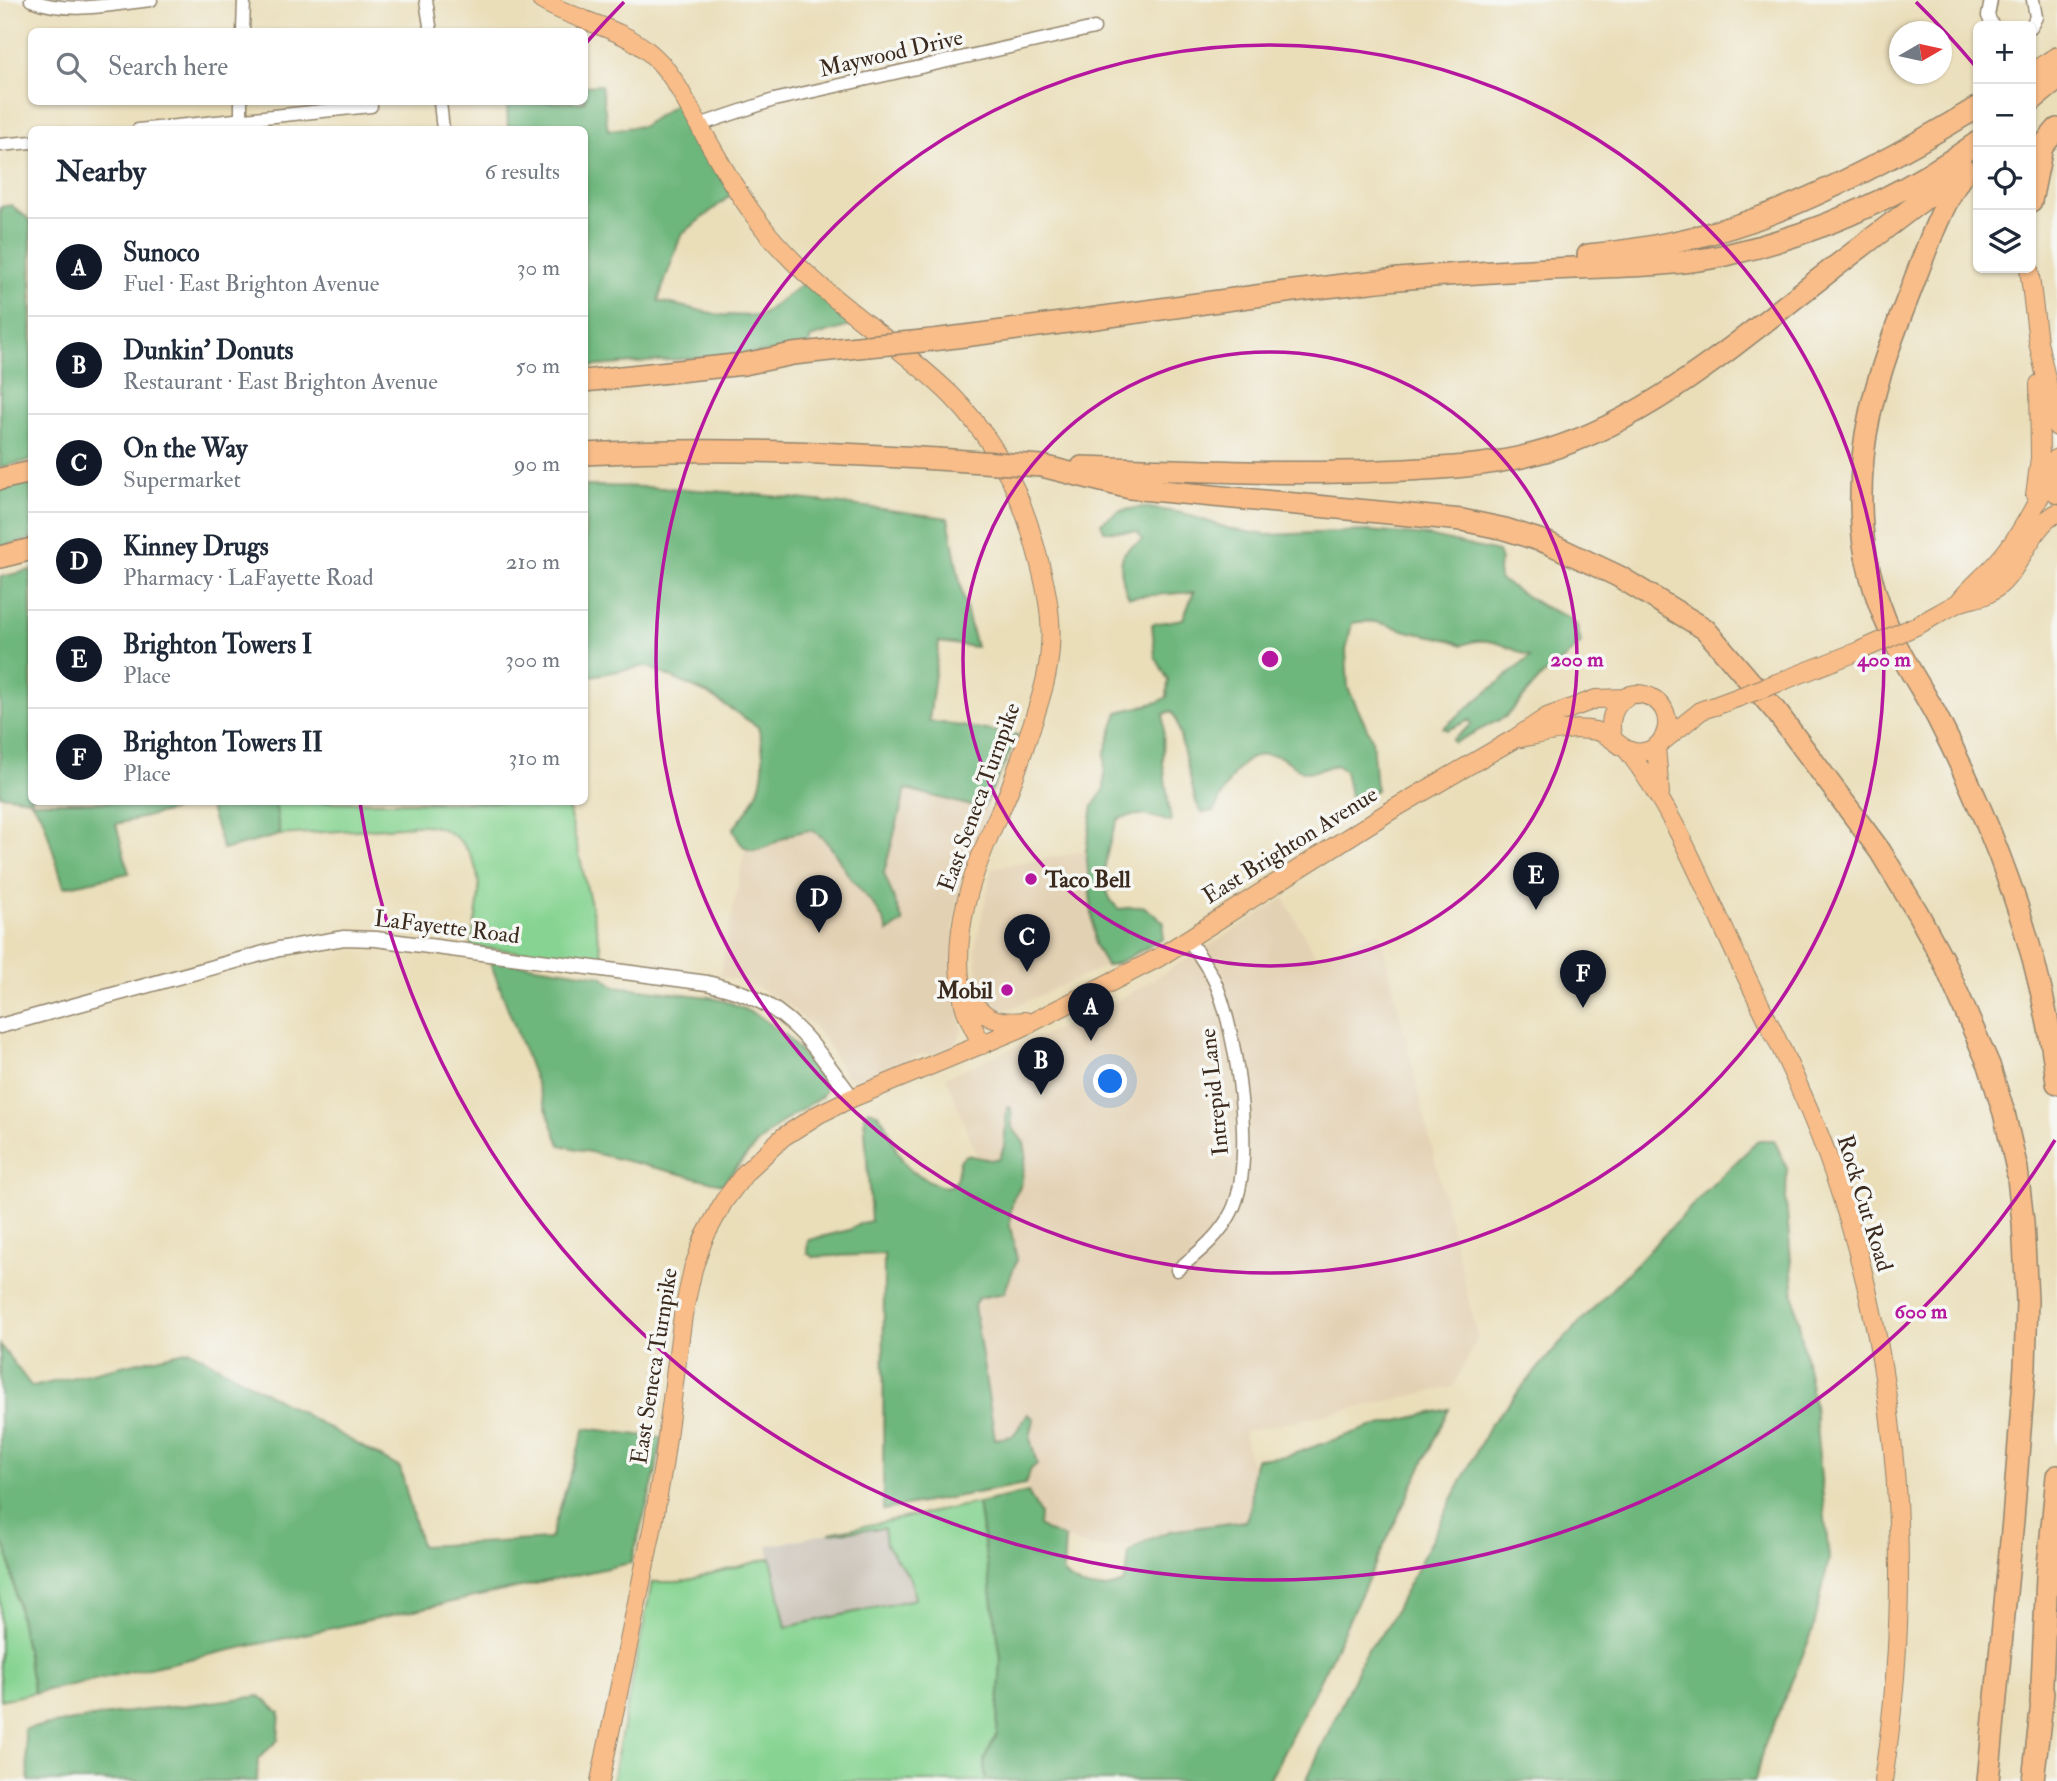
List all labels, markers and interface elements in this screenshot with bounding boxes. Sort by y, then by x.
north arrow [1889,21,1952,84]
map controls [1973,21,2036,273]
button: + [1973,21,2036,84]
street label: Maywood Drive [816,22,966,84]
search box [28,28,588,105]
icon: search [52,48,90,86]
text: Search here [108,51,228,83]
button: − [1973,84,2036,147]
button: locate [1973,147,2036,210]
text: Nearby [56,153,146,190]
text: 6 results [485,157,560,186]
button: layers [1973,210,2036,273]
text: Sunoco [123,237,200,269]
text: A [72,253,86,282]
text: 30 m [517,253,560,282]
text: Fuel · East Brighton Avenue [123,269,379,298]
text: Dunkin' Donuts [123,335,294,367]
text: B [71,351,87,380]
text: 50 m [516,351,560,380]
text: Restaurant · East Brighton Avenue [123,367,438,396]
text: On the Way [123,433,248,465]
text: C [71,449,87,478]
text: 90 m [514,449,560,478]
text: Supermarket [123,465,241,494]
text: Kinney Drugs [123,531,269,563]
text: D [70,547,88,576]
text: 210 m [506,547,560,576]
text: Pharmacy · LaFayette Road [123,563,374,592]
text: Brighton Towers I [123,629,312,661]
text: E [71,645,87,674]
text: 300 m [505,645,560,674]
text: 200 m [1551,646,1604,673]
text: 400 m [1856,646,1911,673]
centre of rings [1258,647,1282,671]
text: Place [123,661,171,690]
street label: East Seneca Turnpike [931,698,1028,896]
text: Brighton Towers II [123,727,323,759]
text: F [72,743,86,772]
text: 310 m [509,743,560,772]
text: Place [123,759,171,788]
street label: East Brighton Avenue [1197,779,1383,911]
pin: E [1513,852,1559,910]
place label: Taco Bell [1044,865,1132,894]
marker: Taco Bell [1023,871,1039,887]
pin: D [796,875,842,933]
street label: LaFayette Road [373,904,521,950]
pin: C [1004,914,1050,972]
pin: F [1560,950,1606,1008]
place label: Mobil [936,976,994,1005]
marker: Mobil [999,982,1015,998]
pin: A [1068,983,1114,1041]
street label: Intrepid Lane [1193,1026,1236,1157]
pin: B [1018,1037,1064,1095]
your location [1093,1064,1127,1098]
street label: Rock Cut Road [1830,1131,1900,1275]
street label: East Seneca Turnpike [624,1265,685,1466]
text: 600 m [1895,1298,1948,1325]

